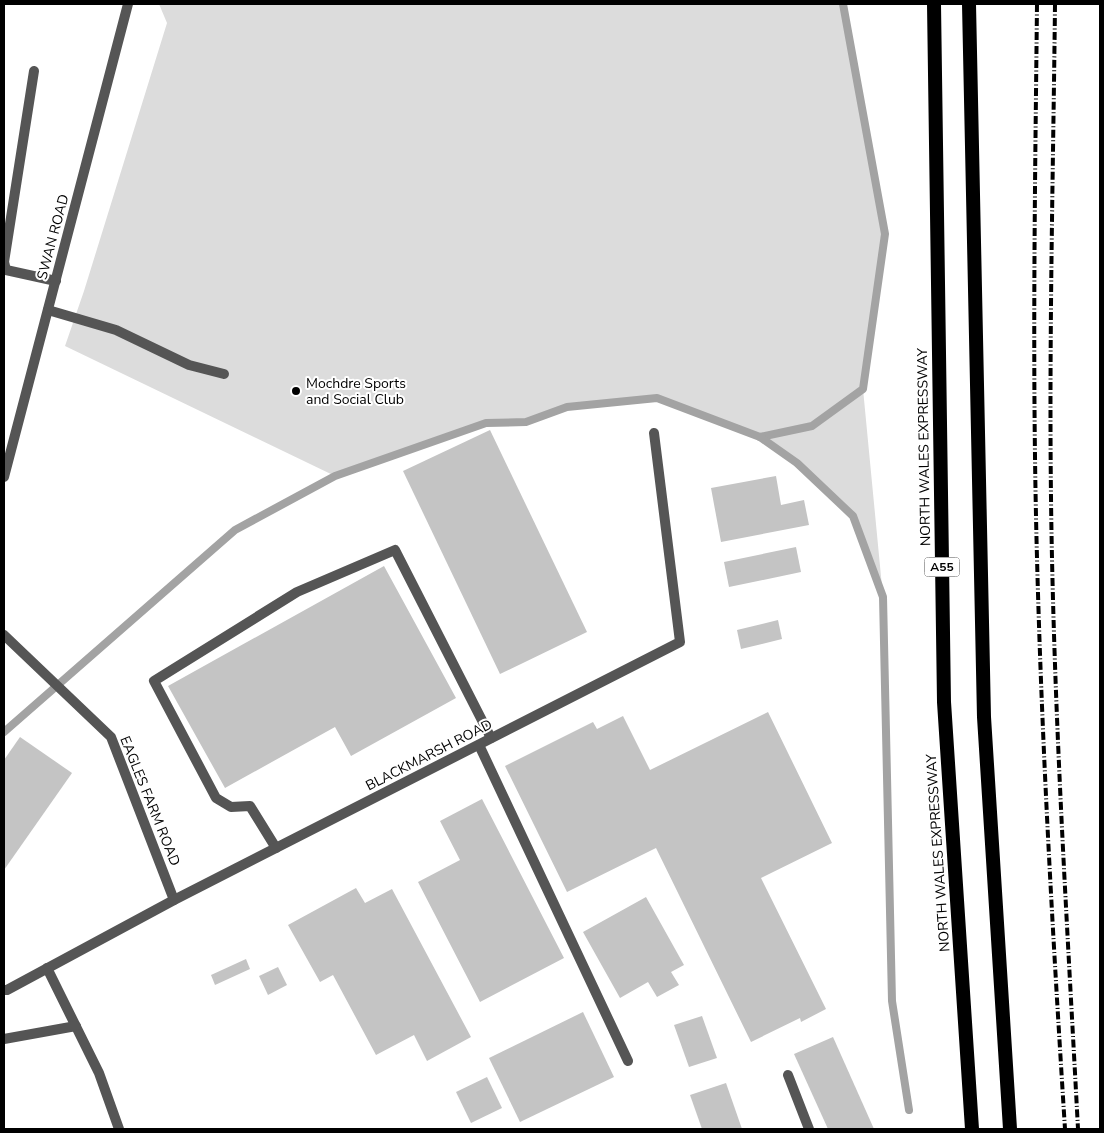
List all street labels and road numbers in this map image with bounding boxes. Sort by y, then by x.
street label: SWAN ROAD [32,192,74,282]
street label: NORTH WALES EXPRESSWAY [913,347,935,546]
road number: A55 [924,558,960,576]
street label: BLACKMARSH ROAD [362,715,496,795]
street label: EAGLES FARM ROAD [115,733,185,869]
street label: NORTH WALES EXPRESSWAY [922,753,954,953]

